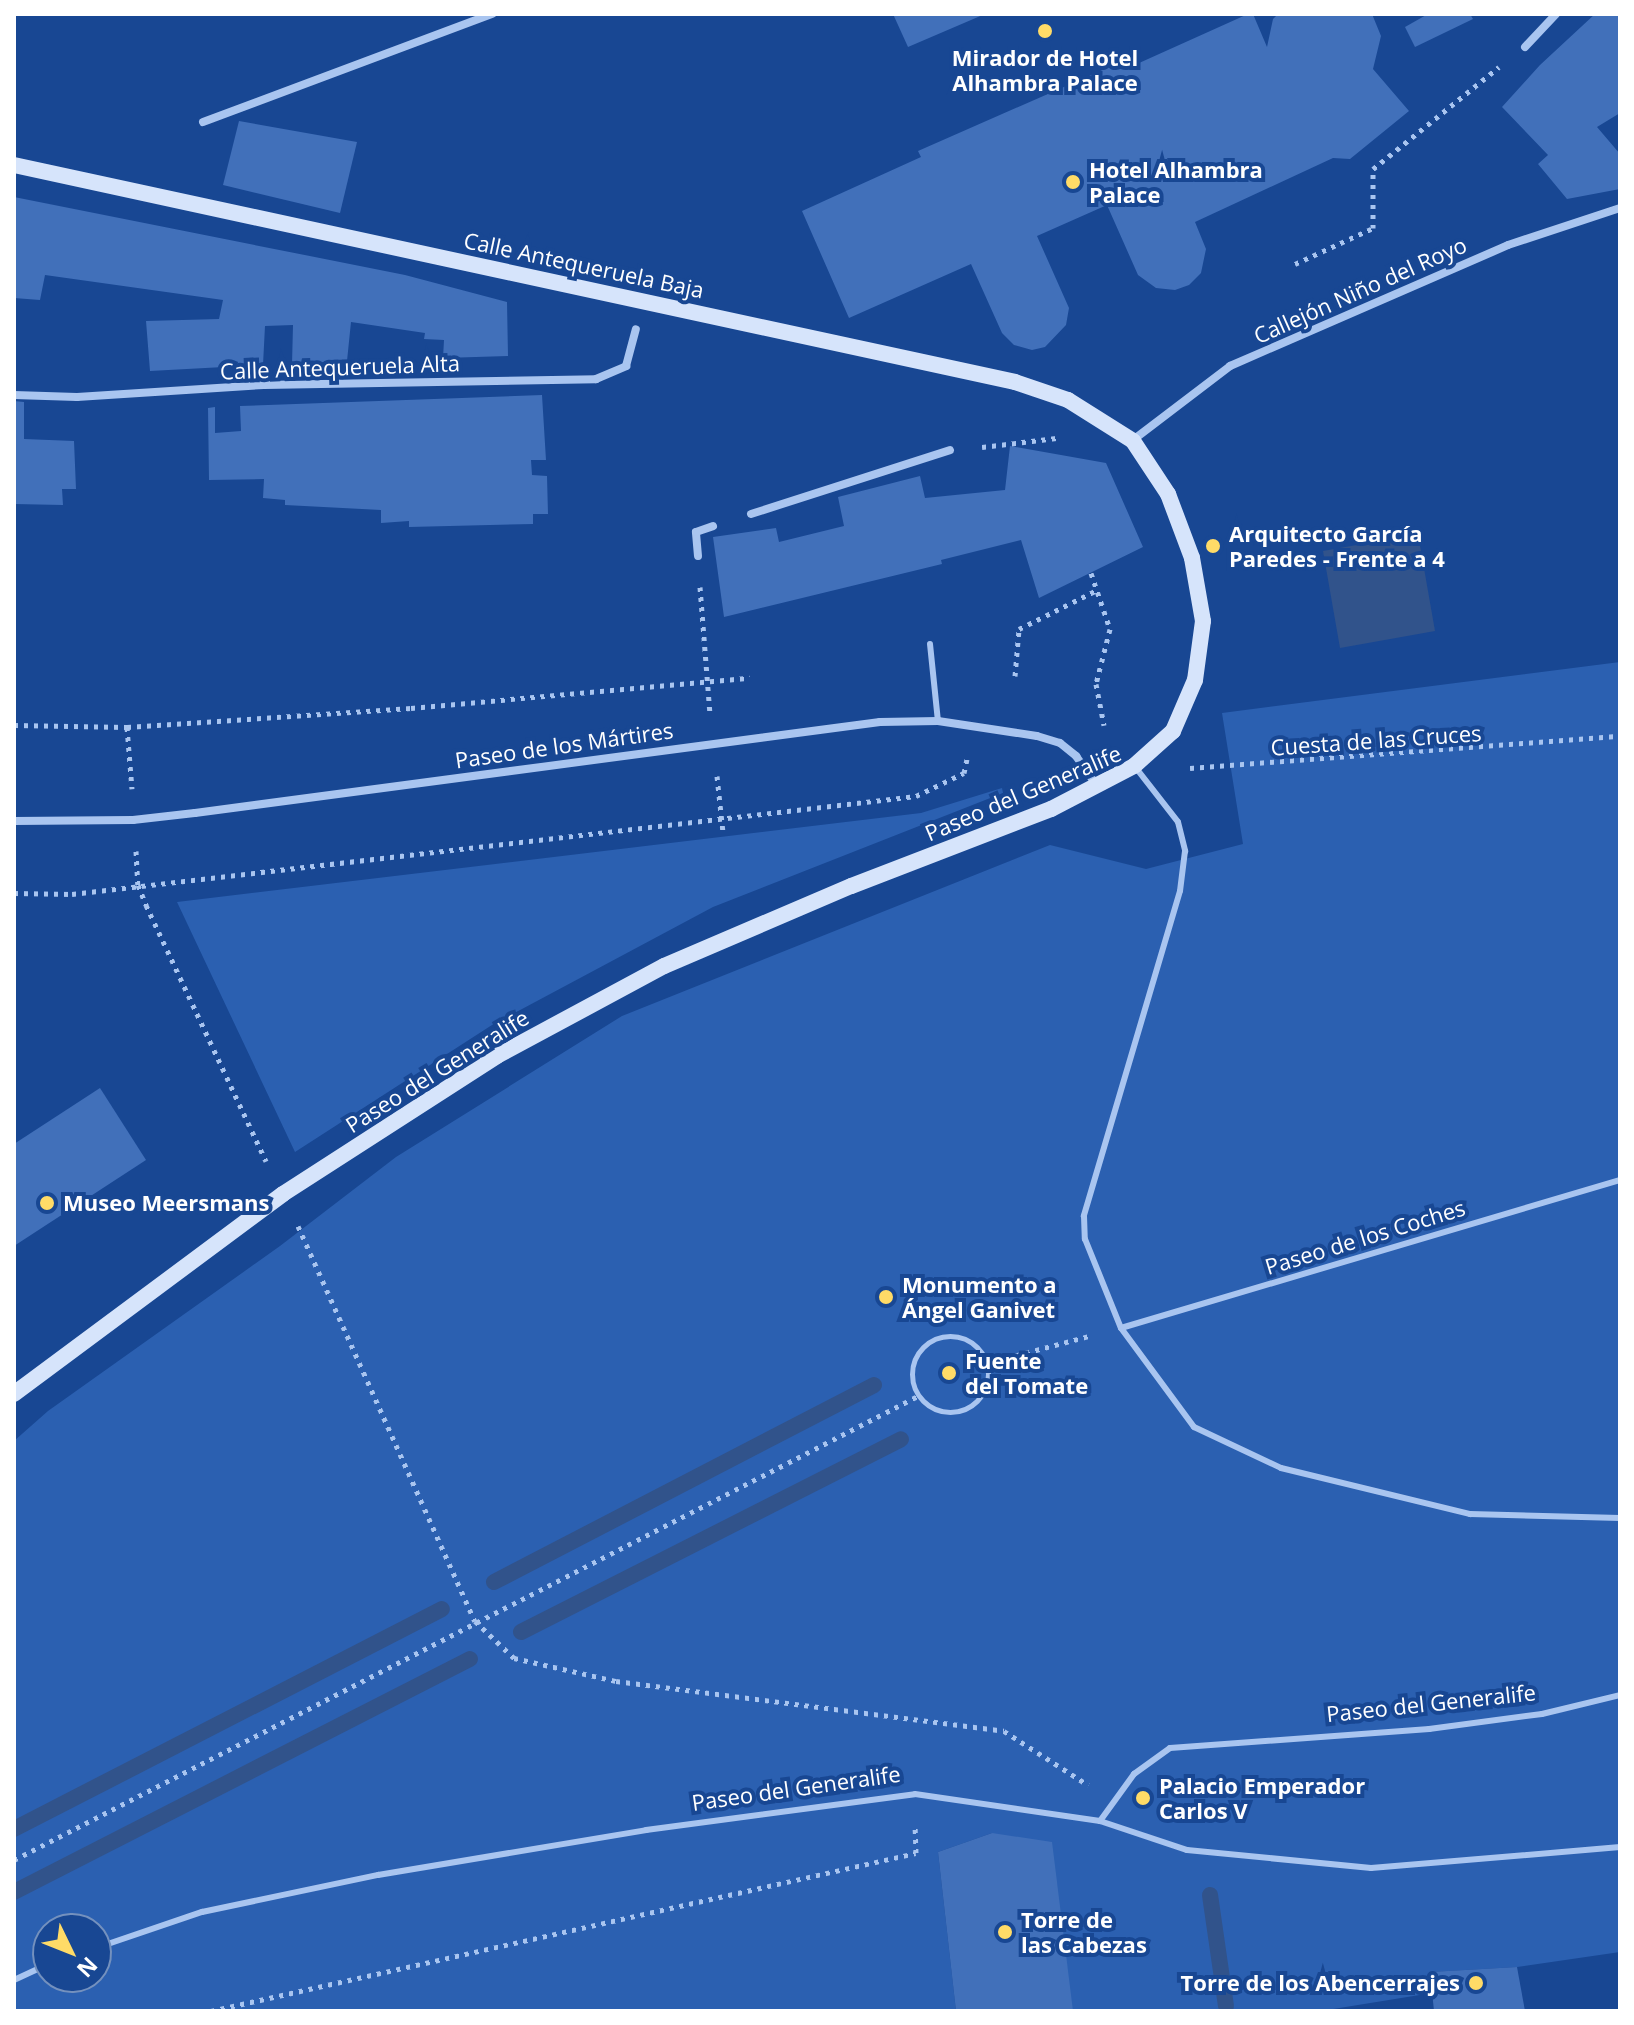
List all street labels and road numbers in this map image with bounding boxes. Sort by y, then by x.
street label: Calle Antequeruela Baja [462,227,706,303]
street label: Callejón Niño del Royo [1249,231,1471,349]
street label: Calle Antequeruela Alta [220,350,460,384]
street label: Paseo de los Mártires [453,717,675,773]
street label: Cuesta de las Cruces [1270,719,1482,761]
street label: Paseo del Generalife [921,740,1125,846]
street label: Paseo del Generalife [341,1004,533,1138]
street label: Paseo de los Coches [1262,1194,1468,1280]
street label: Paseo del Generalife [1325,1679,1537,1727]
street label: Paseo del Generalife [690,1760,902,1816]

